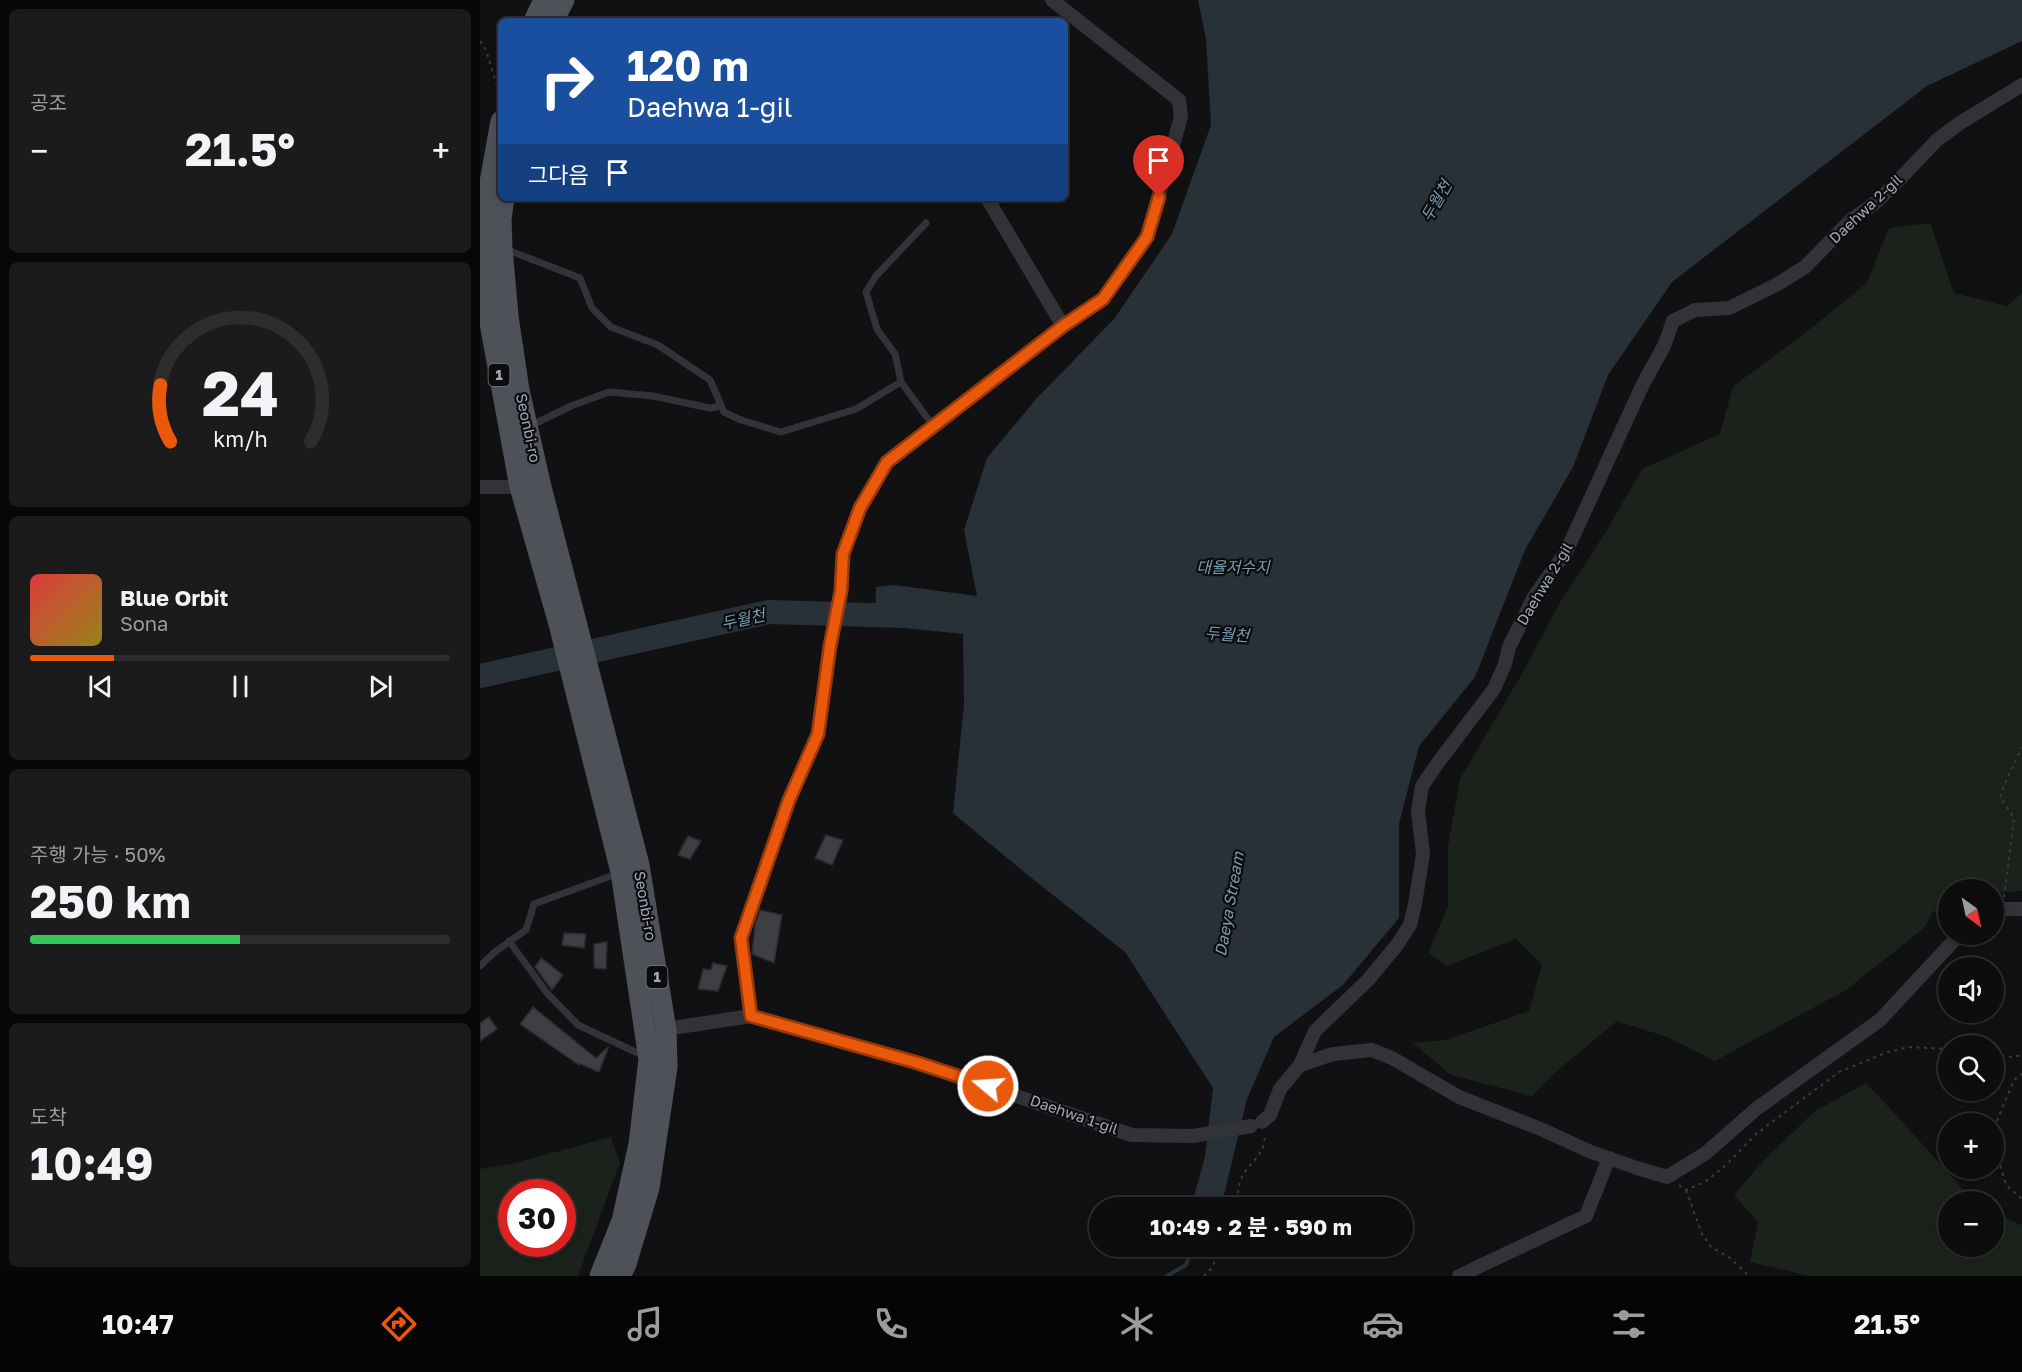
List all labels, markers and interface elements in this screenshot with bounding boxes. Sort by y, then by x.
text: 120 m [627,40,749,90]
icon: right [528,42,606,120]
text: 공조 [30,90,67,114]
text: Daehwa 1-gil [627,91,792,123]
text: 21.5° [185,122,295,176]
text: − [30,131,48,170]
text: + [432,131,450,170]
pin [1133,135,1184,197]
icon: arrive [1142,144,1175,177]
icon: arrive [601,156,634,189]
text: 그다음 [528,161,589,188]
street label: Daehwa 2-gil [1825,170,1906,247]
water label: 두월천 [1416,175,1457,225]
text: 24 [201,355,279,430]
road number: 1 [488,364,509,386]
street label: Seonbi-ro [513,392,545,464]
text: km/h [213,426,267,452]
street label: Daehwa 2-gil [1512,539,1576,628]
water label: 대율저수지 [1196,557,1271,577]
text: Blue Orbit [120,584,228,611]
water label: 두월천 [719,604,769,633]
text: Sona [120,611,168,635]
water label: 두월천 [1204,622,1252,646]
icon: previous [84,670,117,703]
icon: pause [224,670,257,703]
icon: next [364,670,397,703]
text: 주행 가능 · 50% [30,842,165,866]
water label: Daeya Stream [1210,849,1248,958]
street label: Seonbi-ro [631,870,661,942]
text: 250 km [30,874,191,928]
north arrow [1938,879,2004,945]
map controls [1938,879,2004,1257]
button: sound [1938,957,2004,1023]
road number: 1 [646,966,668,988]
button: search [1938,1035,2004,1101]
position arrow [956,1054,1020,1118]
street label: Daehwa 1-gil [1028,1091,1121,1138]
text: 도착 [30,1104,67,1128]
button: + [1938,1113,2004,1179]
text: 10:49 [30,1136,154,1190]
speed limit sign: 30 [498,1179,576,1257]
button: − [1938,1191,2004,1257]
text: 10:49 · 2 분 · 590 m [1150,1213,1352,1240]
icon: directions [378,1303,420,1345]
icon: music [624,1303,666,1345]
icon: phone [870,1303,912,1345]
icon: climate [1116,1303,1158,1345]
icon: car [1362,1303,1404,1345]
icon: filters [1608,1303,1650,1345]
text: 10:47 [102,1308,174,1340]
text: 21.5° [1854,1308,1920,1340]

